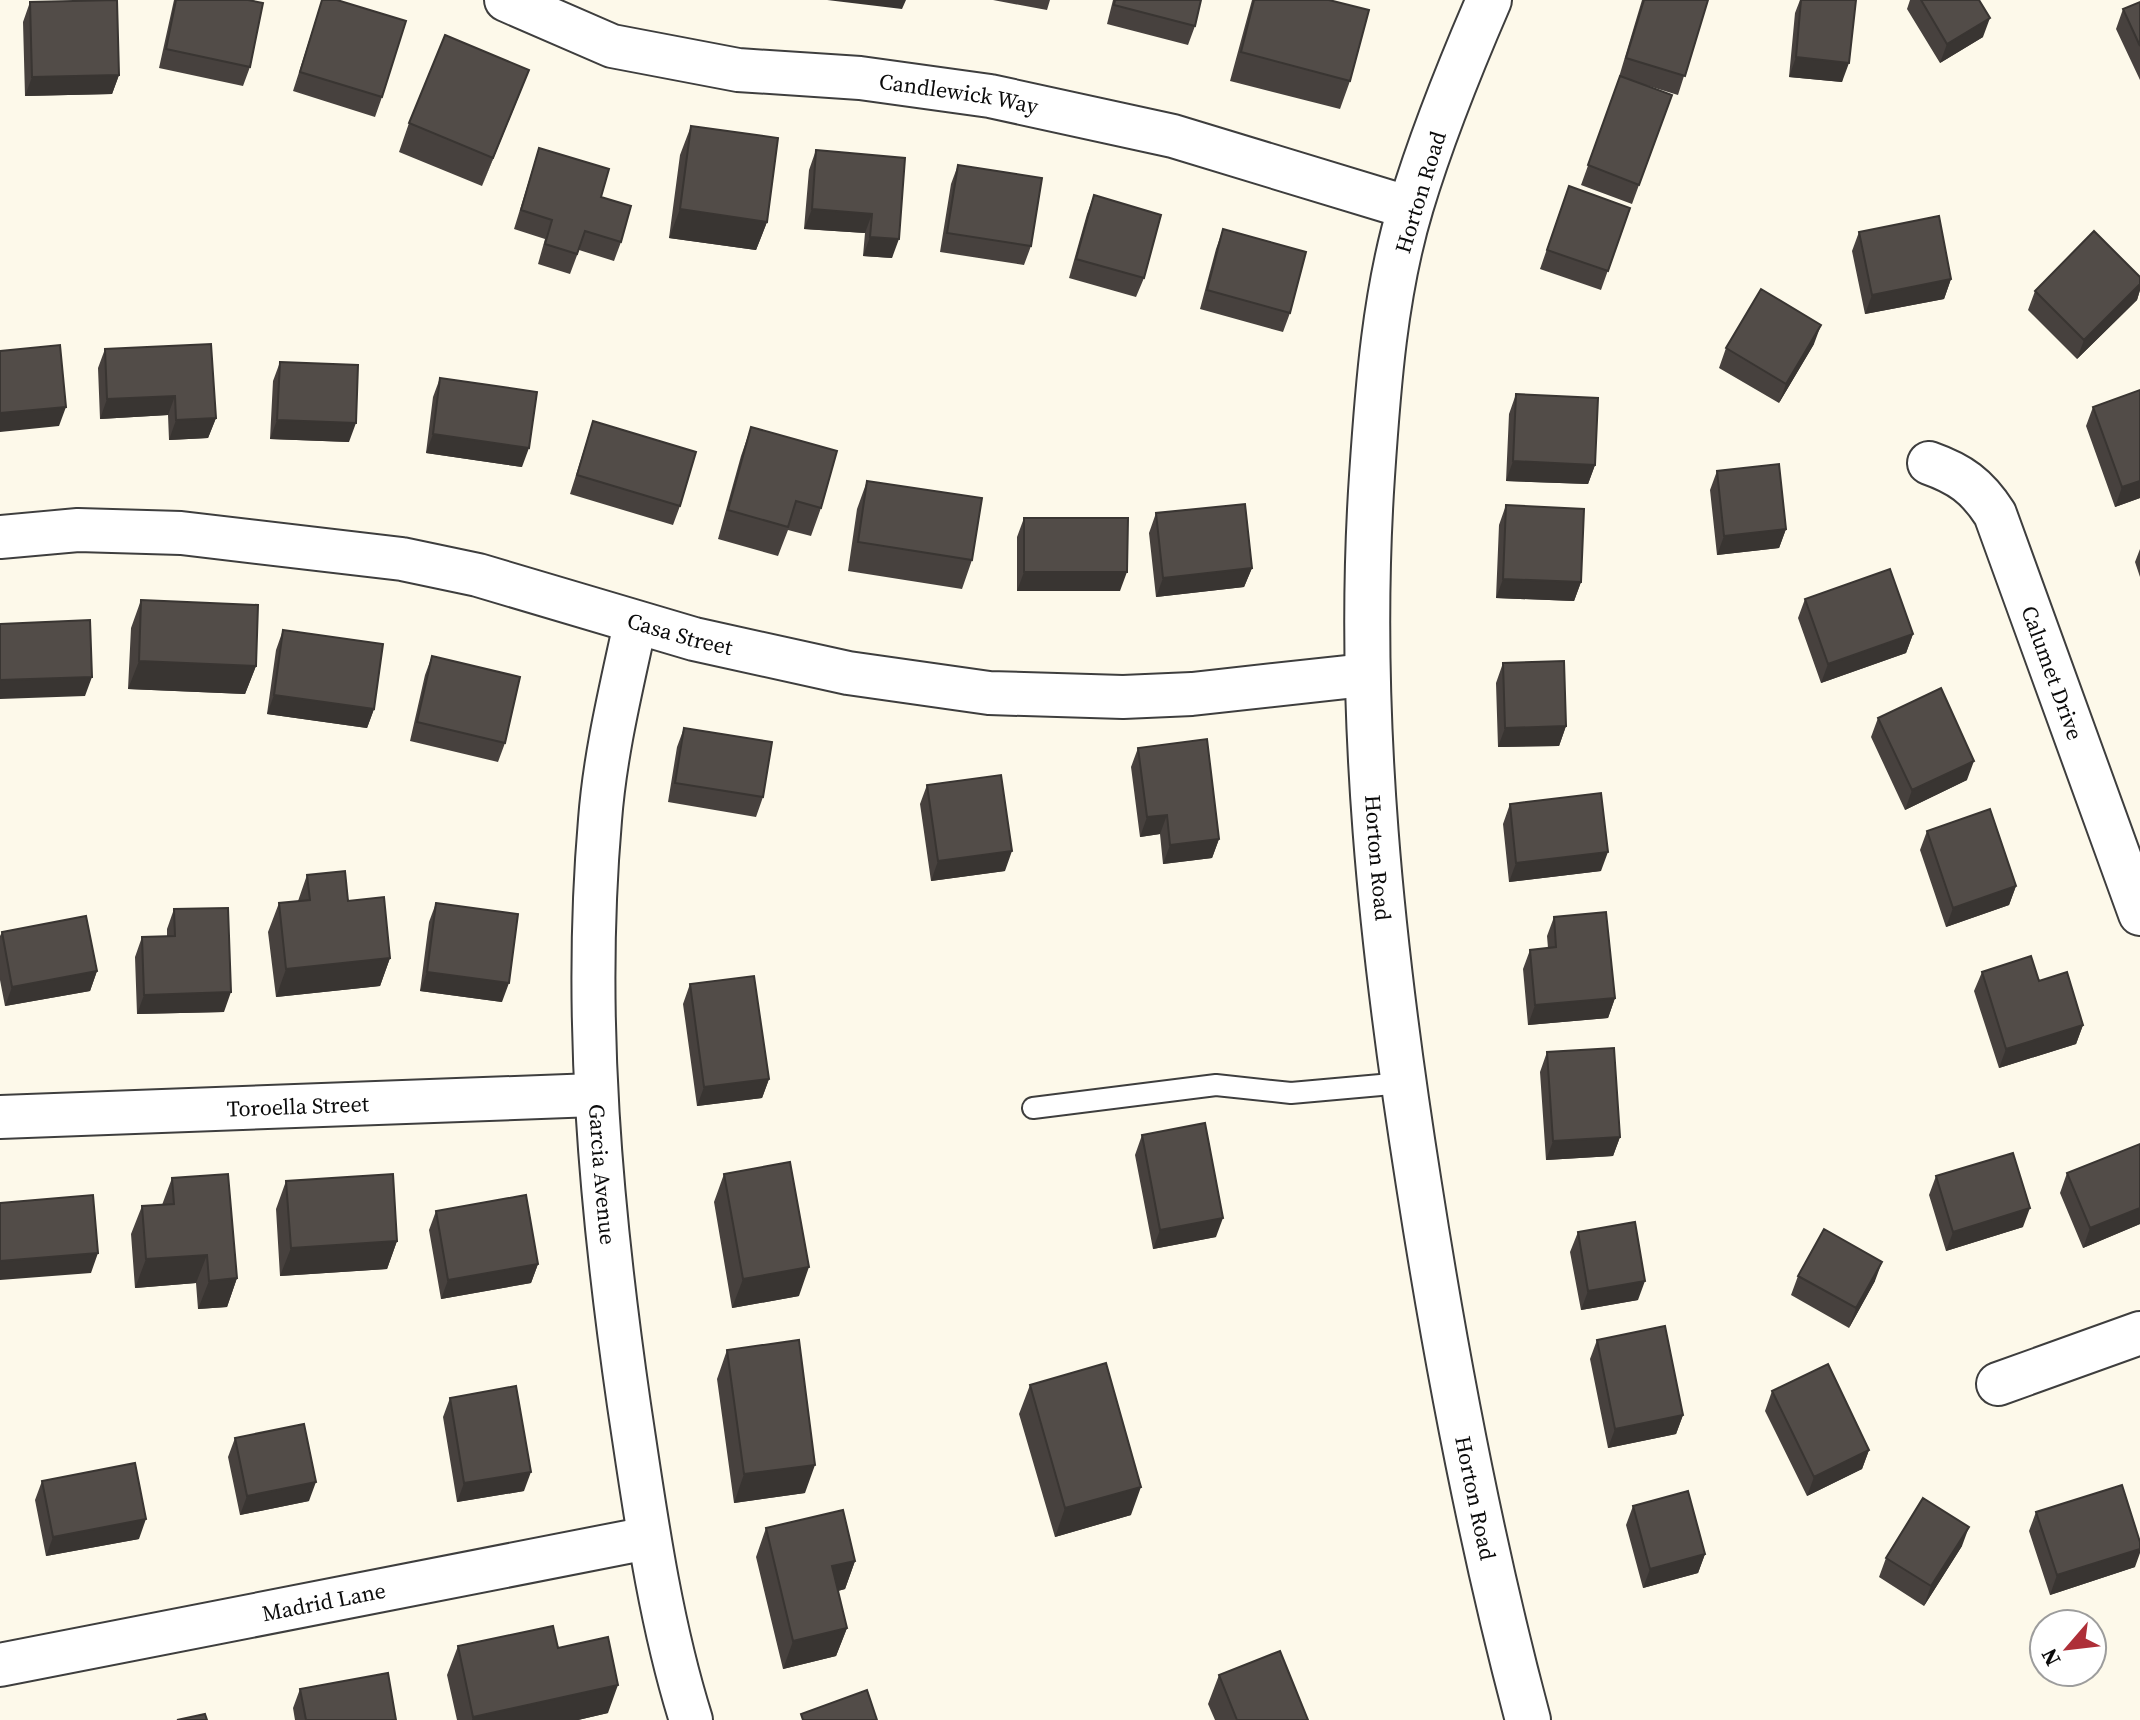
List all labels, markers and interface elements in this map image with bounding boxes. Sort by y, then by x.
street label: Candlewick Way [877,66,1042,121]
street label: Horton Road [1387,127,1453,257]
street label: Calumet Drive [2014,601,2091,744]
street label: Casa Street [624,605,736,662]
street label: Horton Road [1358,794,1399,923]
street label: Toroella Street [226,1088,370,1124]
street label: Garcia Avenue [582,1103,624,1246]
street label: Horton Road [1448,1433,1504,1564]
street label: Madrid Lane [259,1575,388,1628]
north arrow [2028,1608,2108,1688]
text: N [2033,1643,2067,1672]

